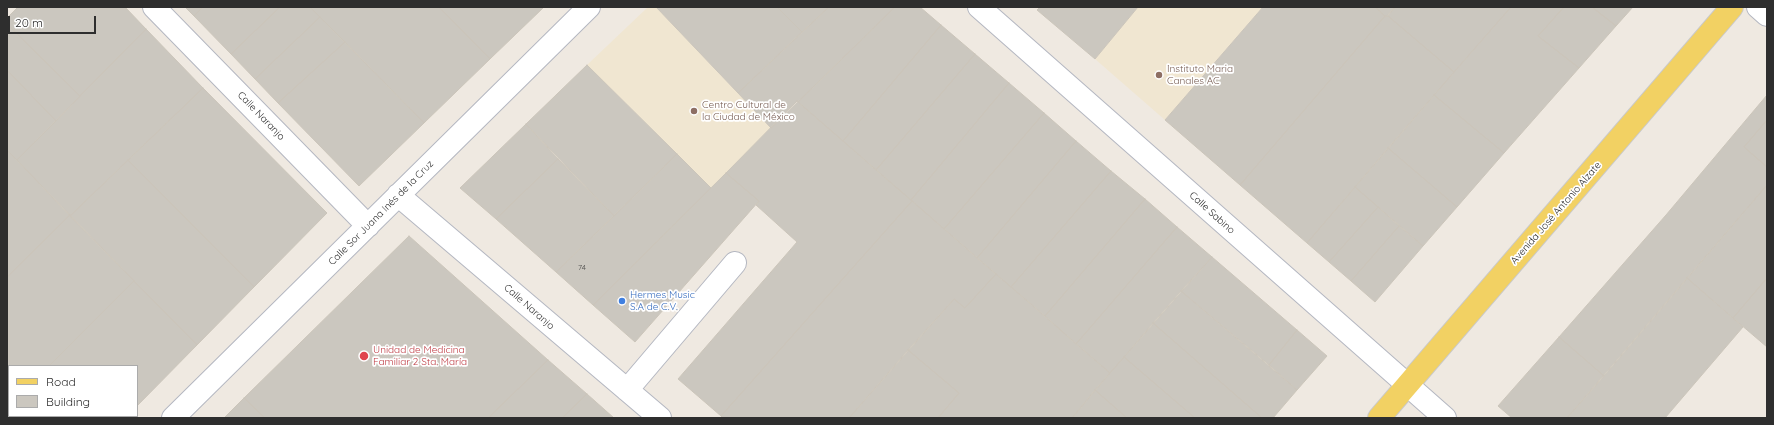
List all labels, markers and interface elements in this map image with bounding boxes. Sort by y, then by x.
scale bar [10,8,98,34]
text: 20 m [15,15,43,30]
place label: Instituto Maria Canales AC [1167,63,1233,86]
marker: Instituto Maria Canales AC [1154,70,1164,80]
street label: Calle Naranjo [235,89,287,143]
place label: Centro Cultural de la Ciudad de México [702,99,795,122]
marker: Centro Cultural de la Ciudad de México [689,106,699,116]
street label: Calle Sor Juana Inés de la Cruz [326,158,436,268]
street label: Avenida José Antonio Alzate [1508,159,1604,267]
street label: Calle Sabino [1187,189,1237,237]
house number: 74 [578,263,586,273]
street label: Calle Naranjo [501,282,557,332]
place label: Hermes Music S.A de C.V. [630,289,695,312]
marker: Hermes Music S.A de C.V. [617,296,627,306]
place label: Unidad de Medicina Familiar 2 Sta. María [373,344,467,368]
marker: Unidad de Medicina Familiar 2 Sta. María [358,350,370,362]
legend [8,365,138,417]
text: Road [46,374,76,389]
text: Building [46,394,90,409]

